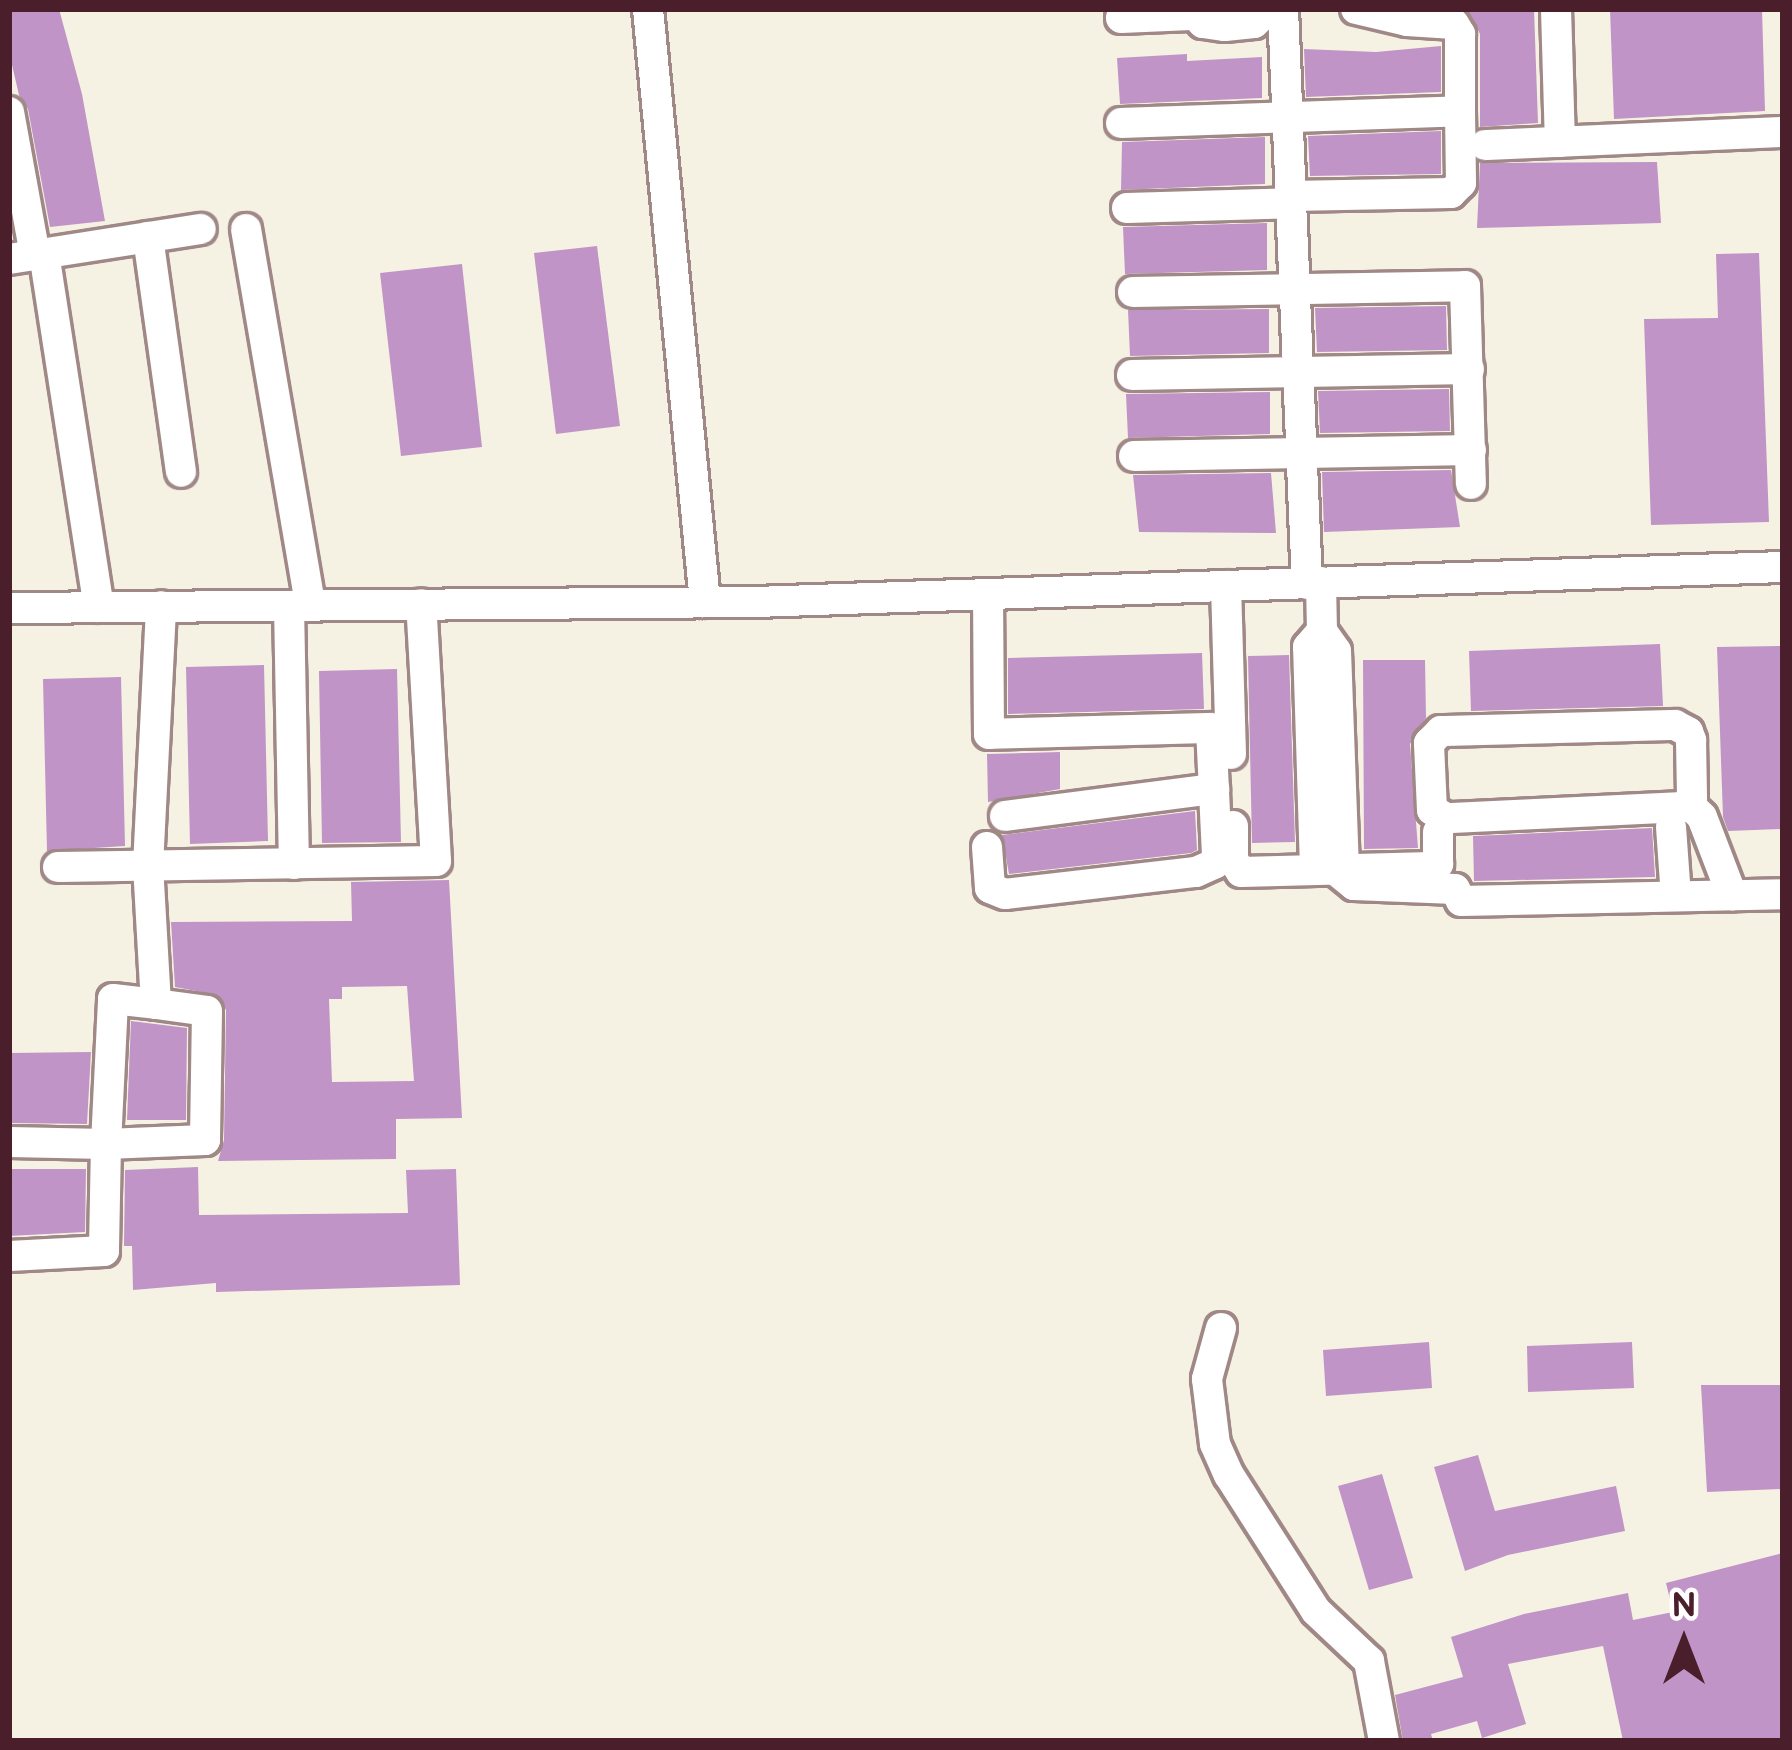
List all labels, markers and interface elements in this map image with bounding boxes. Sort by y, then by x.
north arrow [1624,1582,1744,1702]
text: N [1672,1586,1696,1626]

